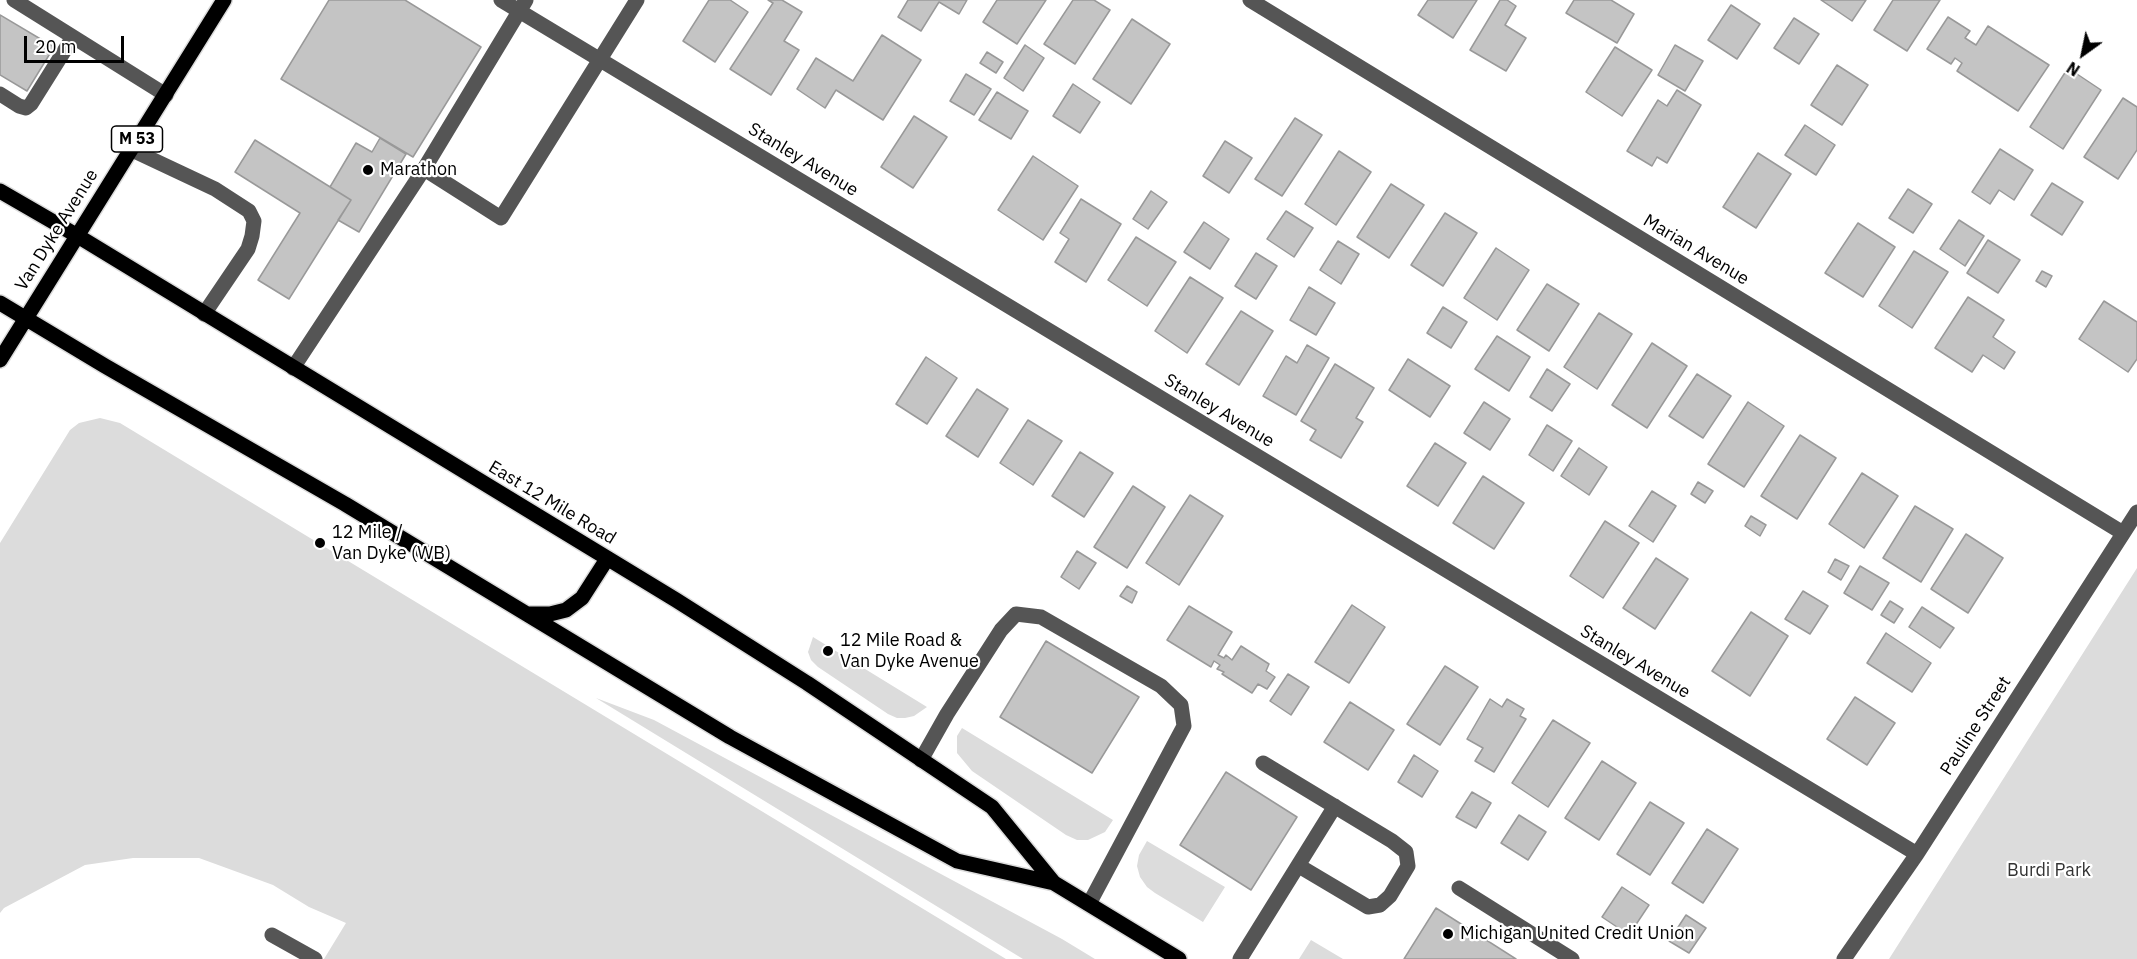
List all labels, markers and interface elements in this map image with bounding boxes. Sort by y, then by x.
scale bar [27,24,128,62]
north arrow [2053,24,2113,84]
text: 20 m [35,35,77,58]
text: N [2063,58,2084,81]
street label: Stanley Avenue [744,119,862,201]
road number: M 53 [112,126,162,152]
place label: Marathon [380,159,457,181]
marker: Marathon [361,163,375,177]
street label: Van Dyke Avenue [11,165,103,295]
street label: Marian Avenue [1639,210,1753,290]
street label: Stanley Avenue [1160,370,1278,452]
street label: East 12 Mile Road [484,456,620,550]
place label: 12 Mile / Van Dyke (WB) [332,522,451,564]
marker: 12 Mile / Van Dyke (WB) [313,536,327,550]
street label: Stanley Avenue [1576,621,1694,703]
place label: 12 Mile Road & Van Dyke Avenue [840,630,979,672]
marker: 12 Mile Road & Van Dyke Avenue [821,644,835,658]
street label: Pauline Street [1936,672,2016,780]
park label: Burdi Park [2007,860,2091,882]
place label: Michigan United Credit Union [1460,923,1694,945]
marker: Michigan United Credit Union [1441,927,1455,941]

